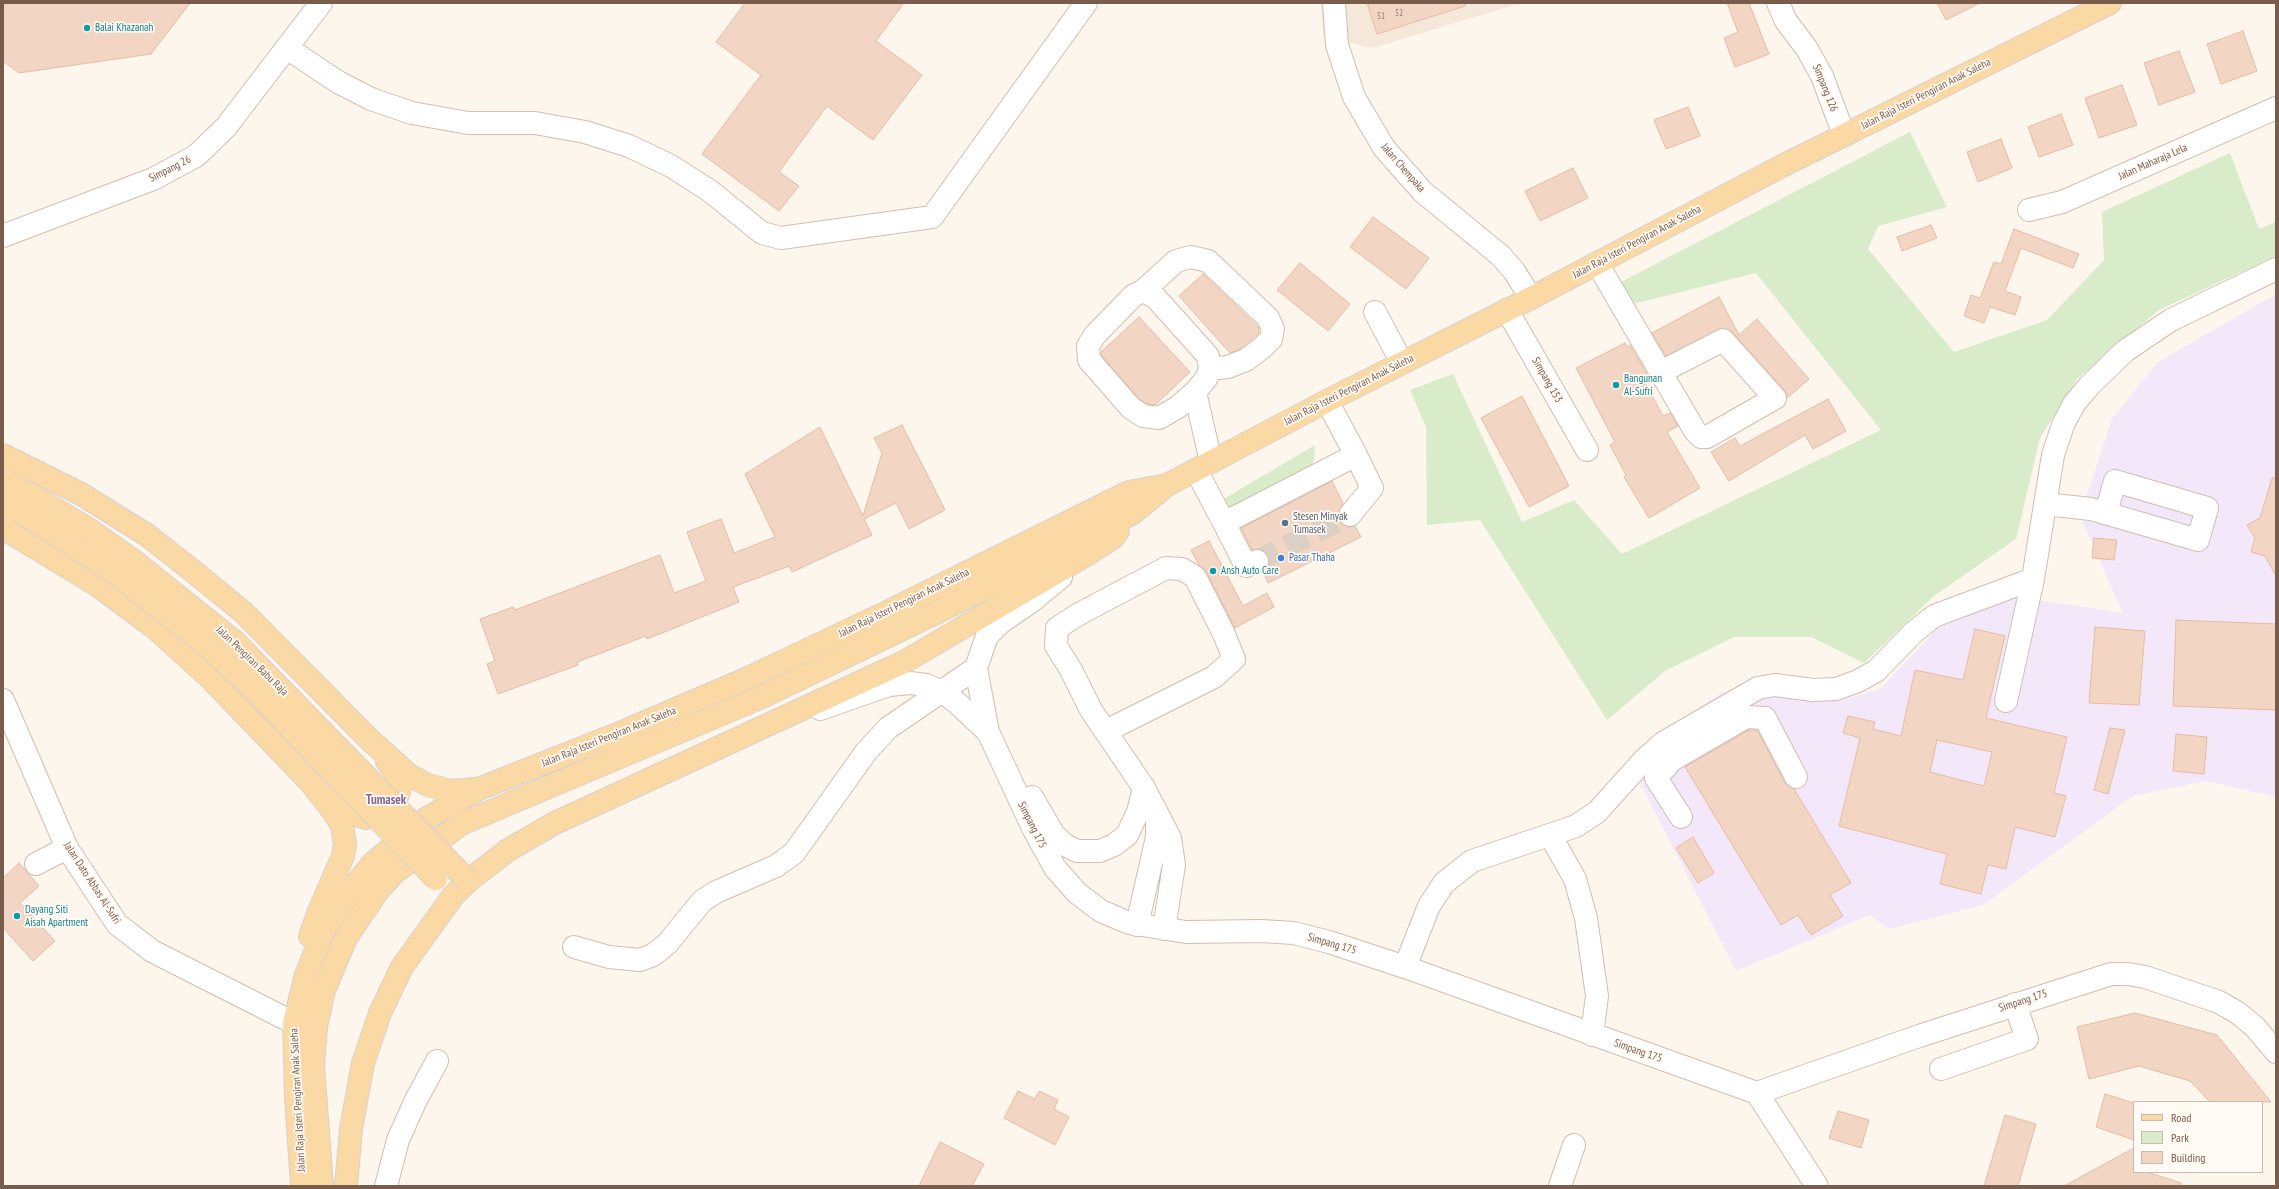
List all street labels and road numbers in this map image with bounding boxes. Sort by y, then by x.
street label: Jalan Raja Isteri Pengiran Anak Saleha [1859,56,1993,132]
street label: Simpang 126 [1809,62,1841,114]
street label: Jalan Chempaka [1378,141,1428,195]
street label: Jalan Maharaja Lela [2117,141,2189,183]
street label: Simpang 26 [147,153,193,185]
street label: Jalan Raja Isteri Pengiran Anak Saleha [1570,202,1704,282]
street label: Jalan Raja Isteri Pengiran Anak Saleha [1282,352,1416,428]
street label: Simpang 153 [1529,355,1565,405]
street label: Jalan Raja Isteri Pengiran Anak Saleha [837,566,971,640]
street label: Jalan Pengiran Babu Raja [213,623,291,699]
street label: Jalan Raja Isteri Pengiran Anak Saleha [540,704,678,770]
street label: Simpang 175 [1015,800,1049,850]
street label: Jalan Dato Abbas Al-Sufri [61,839,123,927]
street label: Simpang 175 [1306,931,1358,957]
street label: Simpang 175 [1997,987,2049,1015]
street label: Jalan Raja Isteri Pengiran Anak Saleha [288,1028,308,1172]
street label: Simpang 175 [1612,1037,1664,1065]

